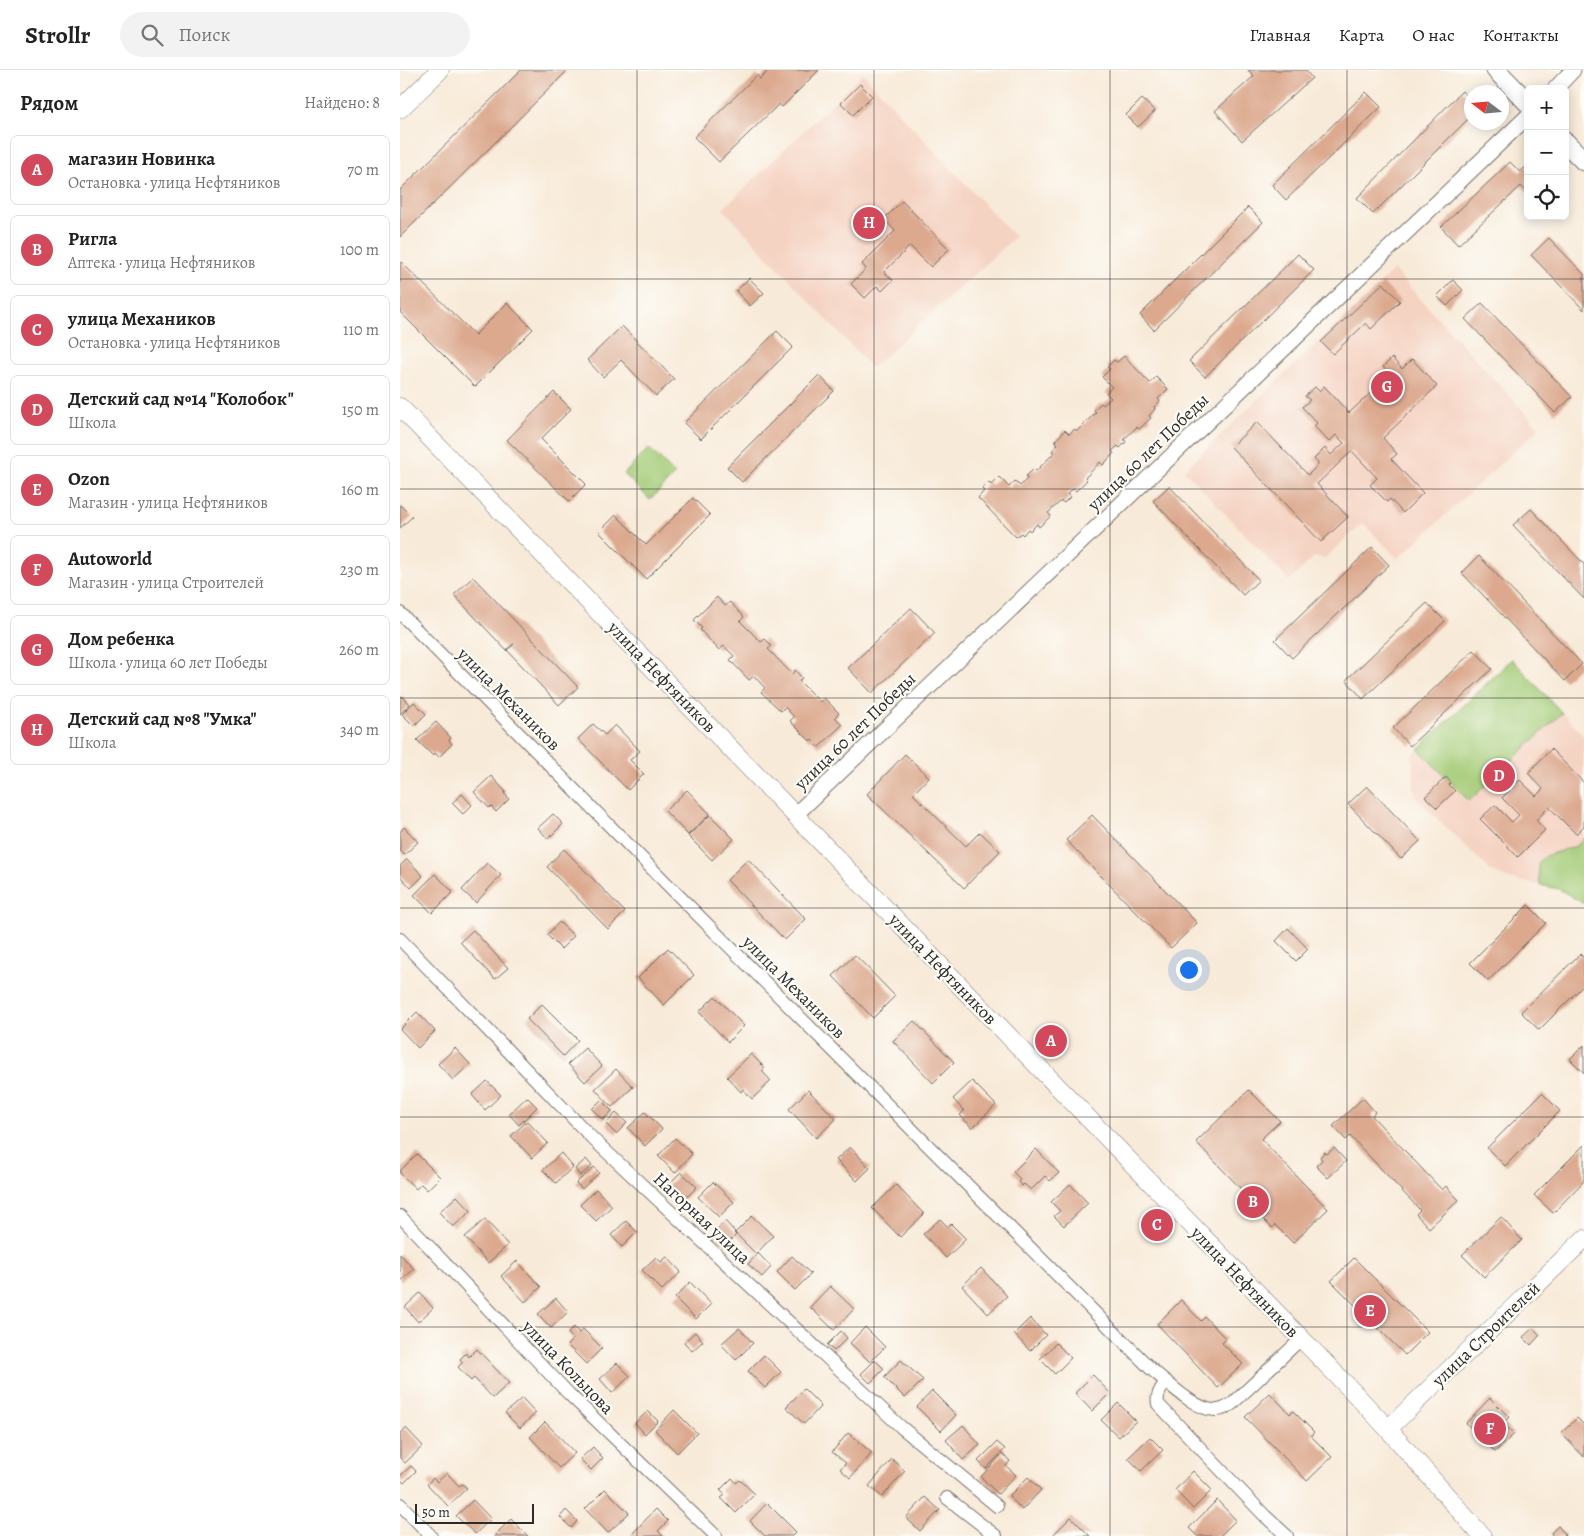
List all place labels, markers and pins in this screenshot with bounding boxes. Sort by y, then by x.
pin: H [853,204,885,242]
pin: G [1371,368,1403,406]
pin: D [1483,757,1515,795]
pin: A [1035,1022,1067,1060]
pin: B [1237,1183,1269,1221]
pin: C [1141,1206,1173,1244]
pin: E [1354,1292,1386,1330]
pin: F [1474,1410,1506,1448]

